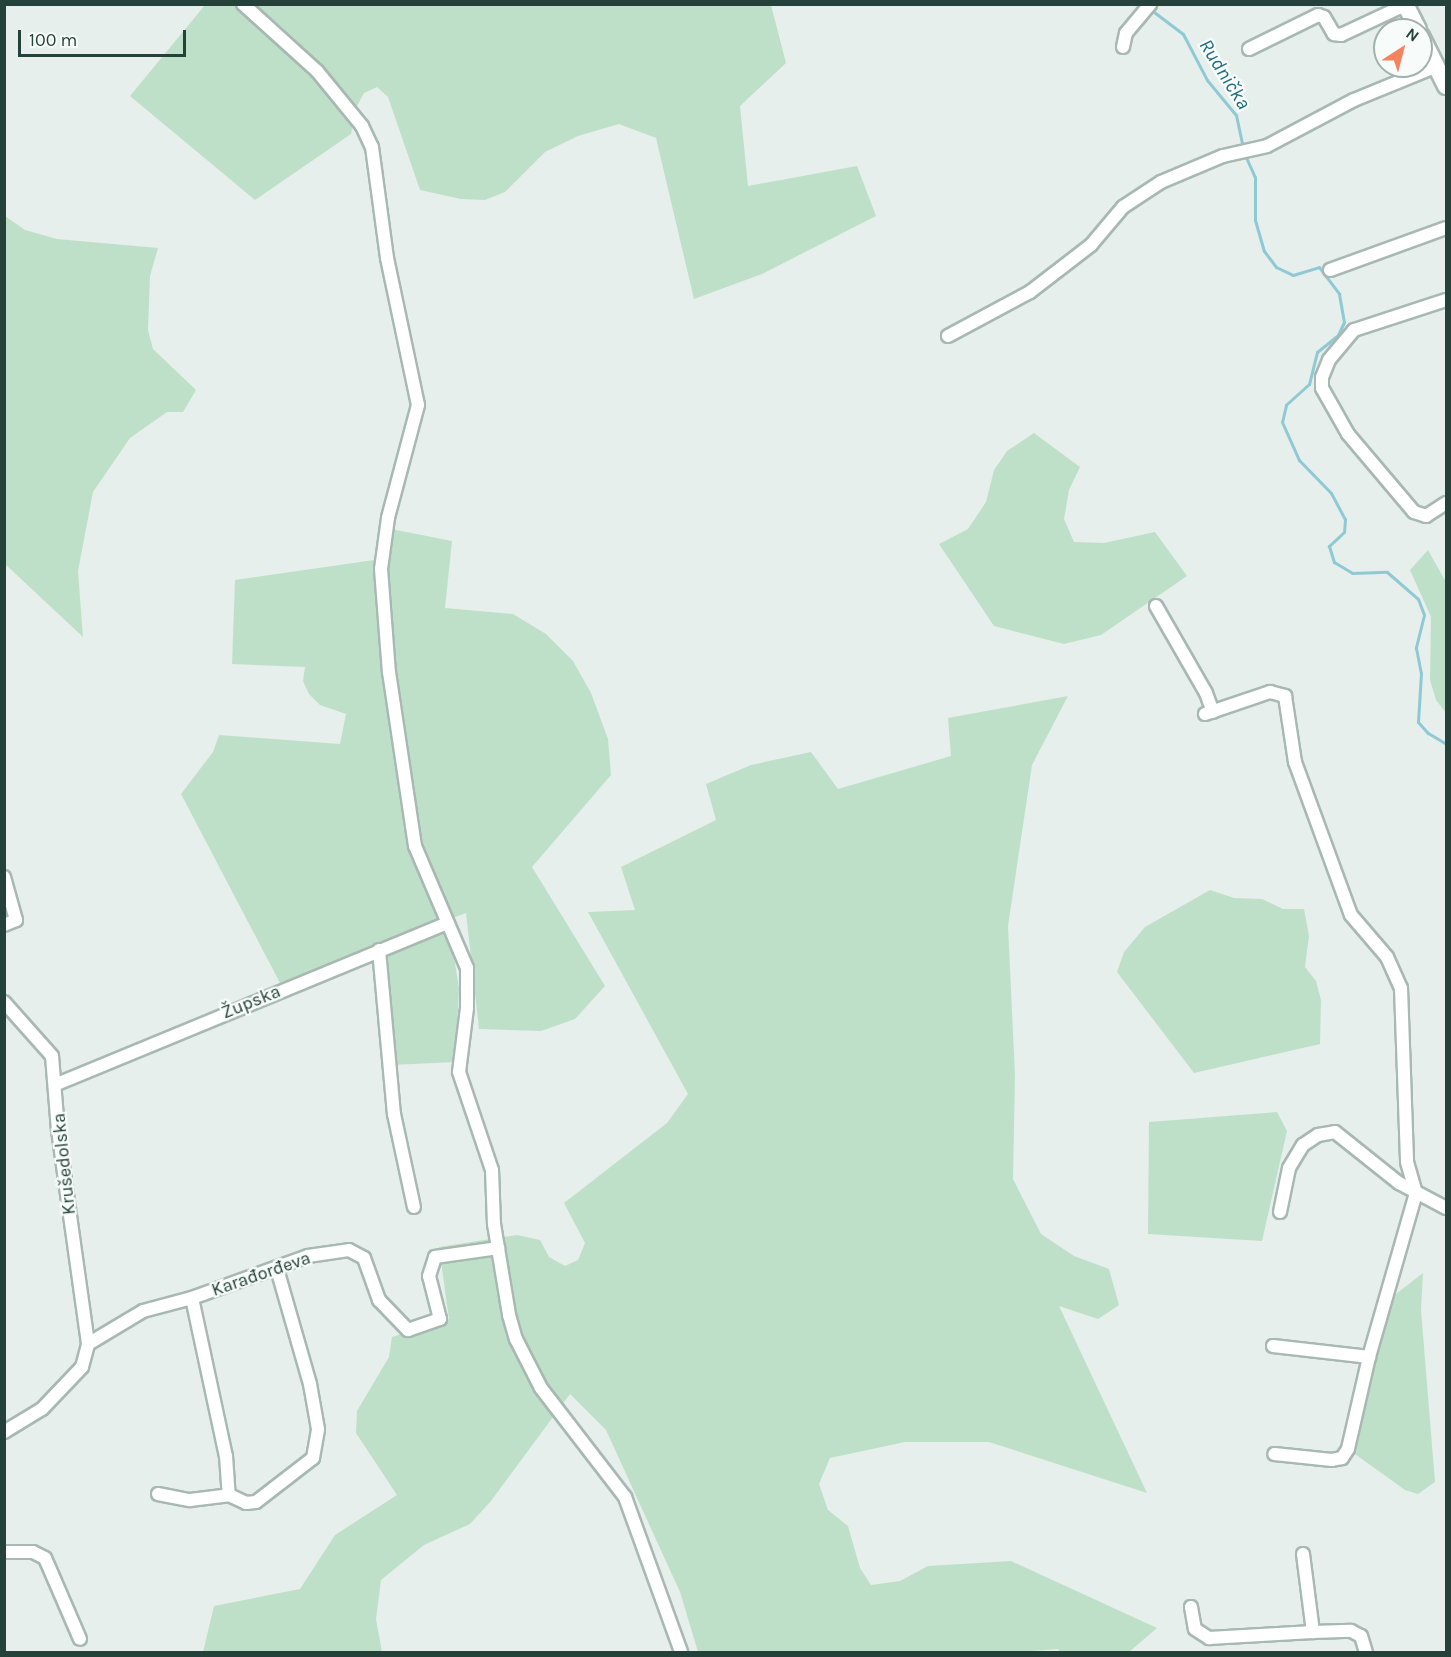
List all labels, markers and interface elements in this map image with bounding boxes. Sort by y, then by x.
scale bar [21,18,189,56]
north arrow [1373,18,1433,78]
text: N [1402,24,1423,46]
text: 100 m [29,29,77,51]
water label: Rudnička [1194,34,1256,114]
street label: Župska [218,980,284,1024]
street label: Krušedolska [48,1112,80,1216]
street label: Karađorđeva [209,1247,313,1301]

